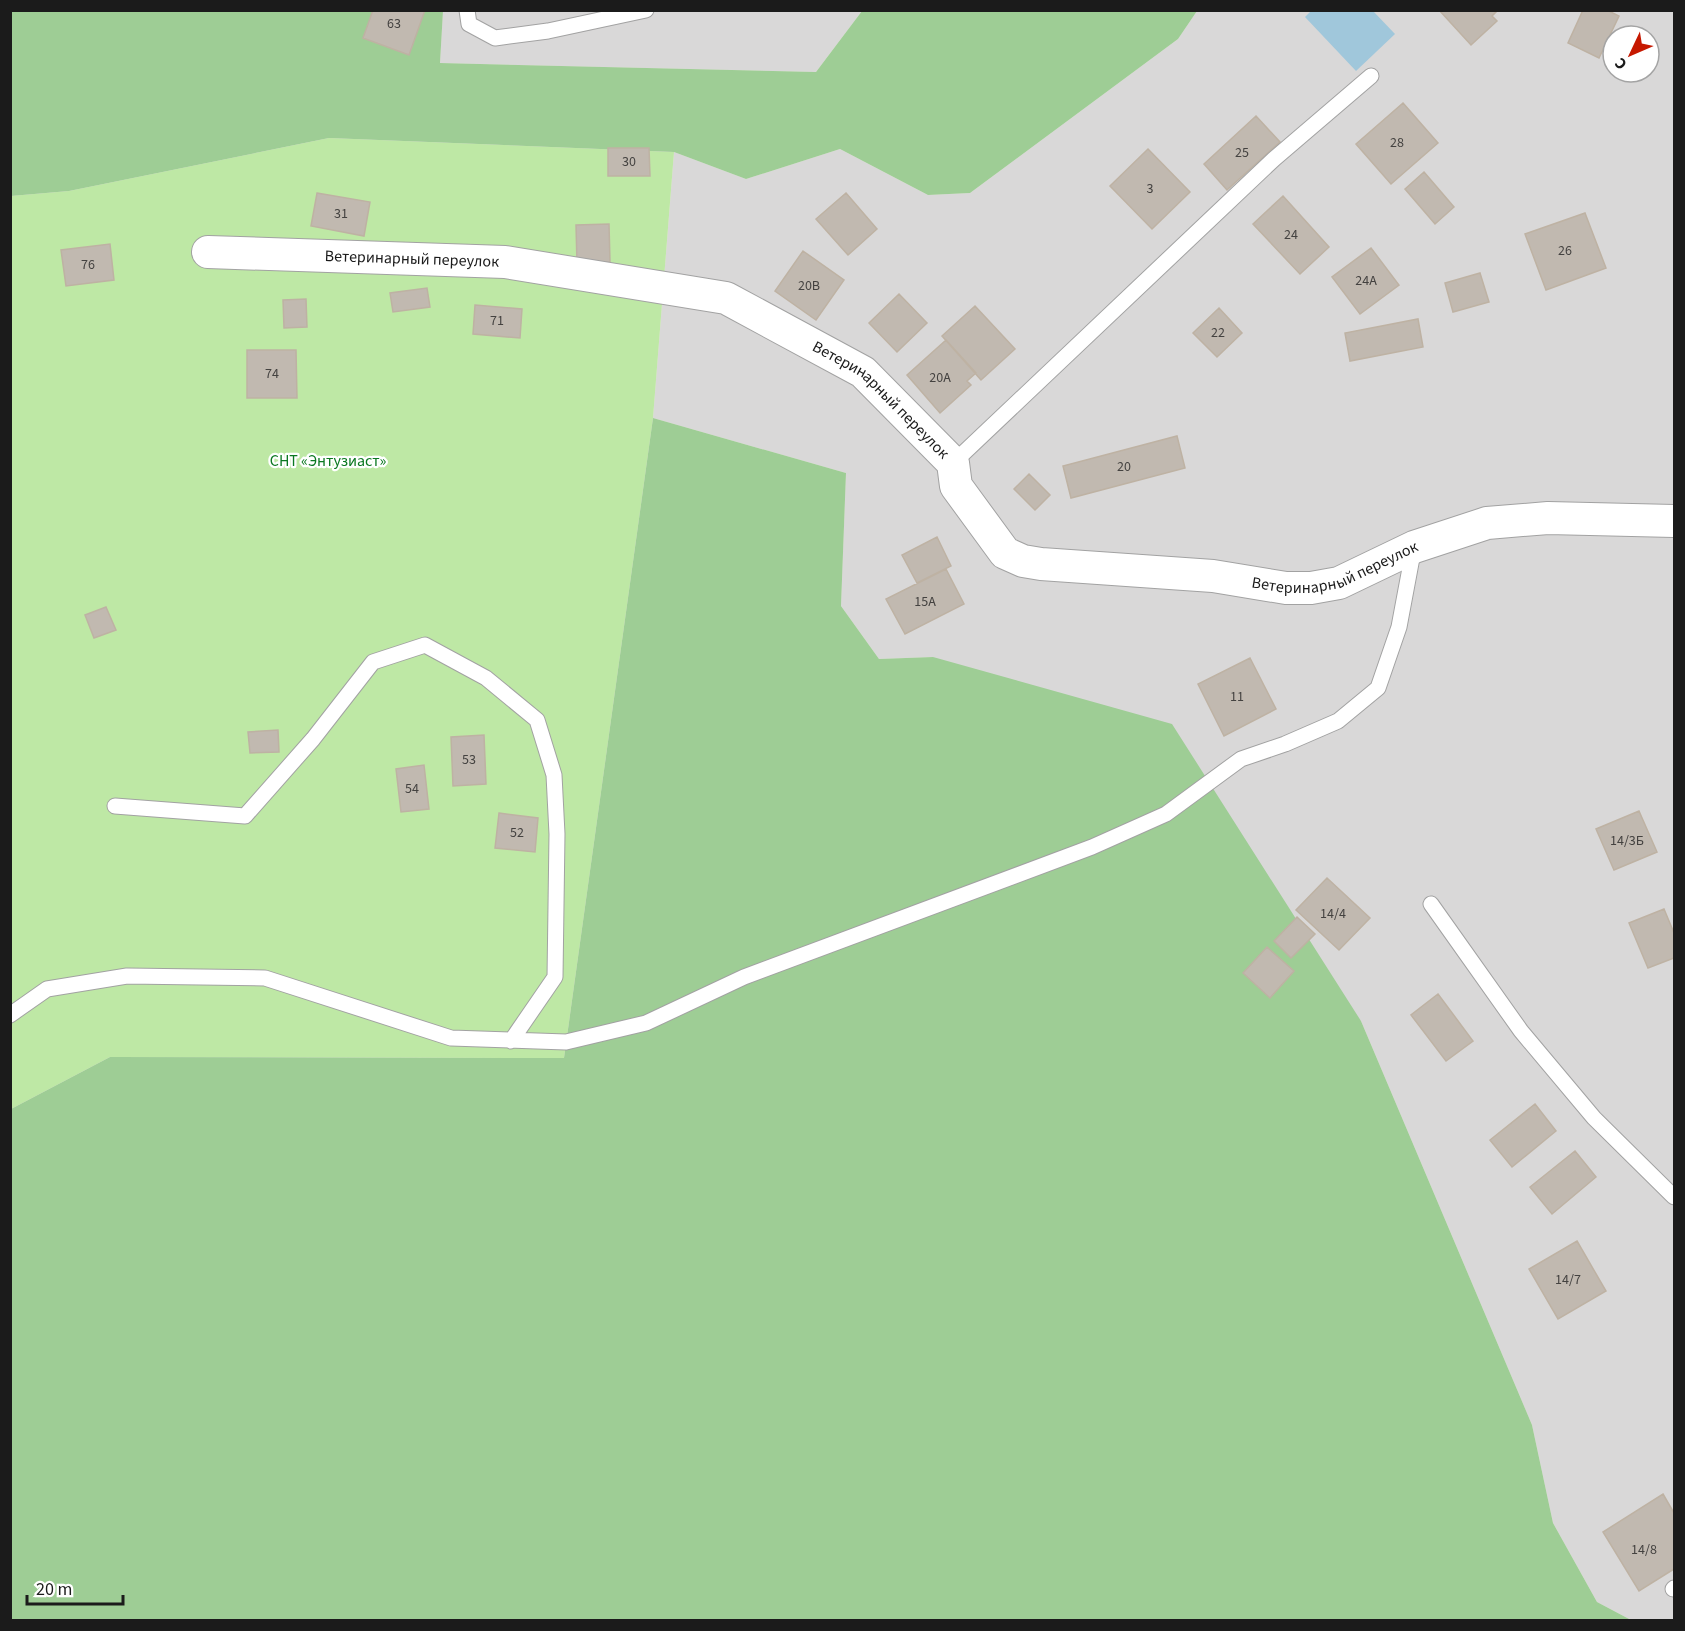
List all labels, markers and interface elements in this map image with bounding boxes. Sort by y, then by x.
house number: 63 [387,14,401,34]
north arrow [1601,24,1661,84]
text: С [1610,53,1632,75]
house number: 28 [1390,133,1404,153]
house number: 25 [1235,143,1249,163]
house number: 30 [622,152,636,172]
house number: 3 [1147,179,1154,199]
house number: 31 [334,204,348,224]
house number: 24 [1284,225,1298,245]
house number: 26 [1558,241,1572,261]
street label: Ветеринарный переулок [324,245,500,273]
house number: 76 [81,255,95,275]
house number: 24А [1355,271,1377,291]
house number: 20В [798,276,820,296]
house number: 71 [490,311,504,331]
house number: 22 [1211,323,1225,343]
street label: Ветеринарный переулок [808,336,954,464]
house number: 74 [265,364,279,384]
house number: 20А [929,368,951,388]
park label: СНТ «Энтузиаст» [270,450,386,472]
house number: 20 [1117,457,1131,477]
street label: Ветеринарный переулок [1250,536,1422,599]
house number: 15А [914,592,936,612]
house number: 11 [1230,687,1244,707]
house number: 53 [462,750,476,770]
house number: 54 [405,779,419,799]
house number: 52 [510,823,524,843]
house number: 14/3Б [1610,831,1644,851]
house number: 14/4 [1320,904,1346,924]
house number: 14/7 [1555,1270,1581,1290]
house number: 14/8 [1631,1540,1657,1560]
scale bar [27,1568,123,1606]
text: 20 m [36,1577,72,1602]

